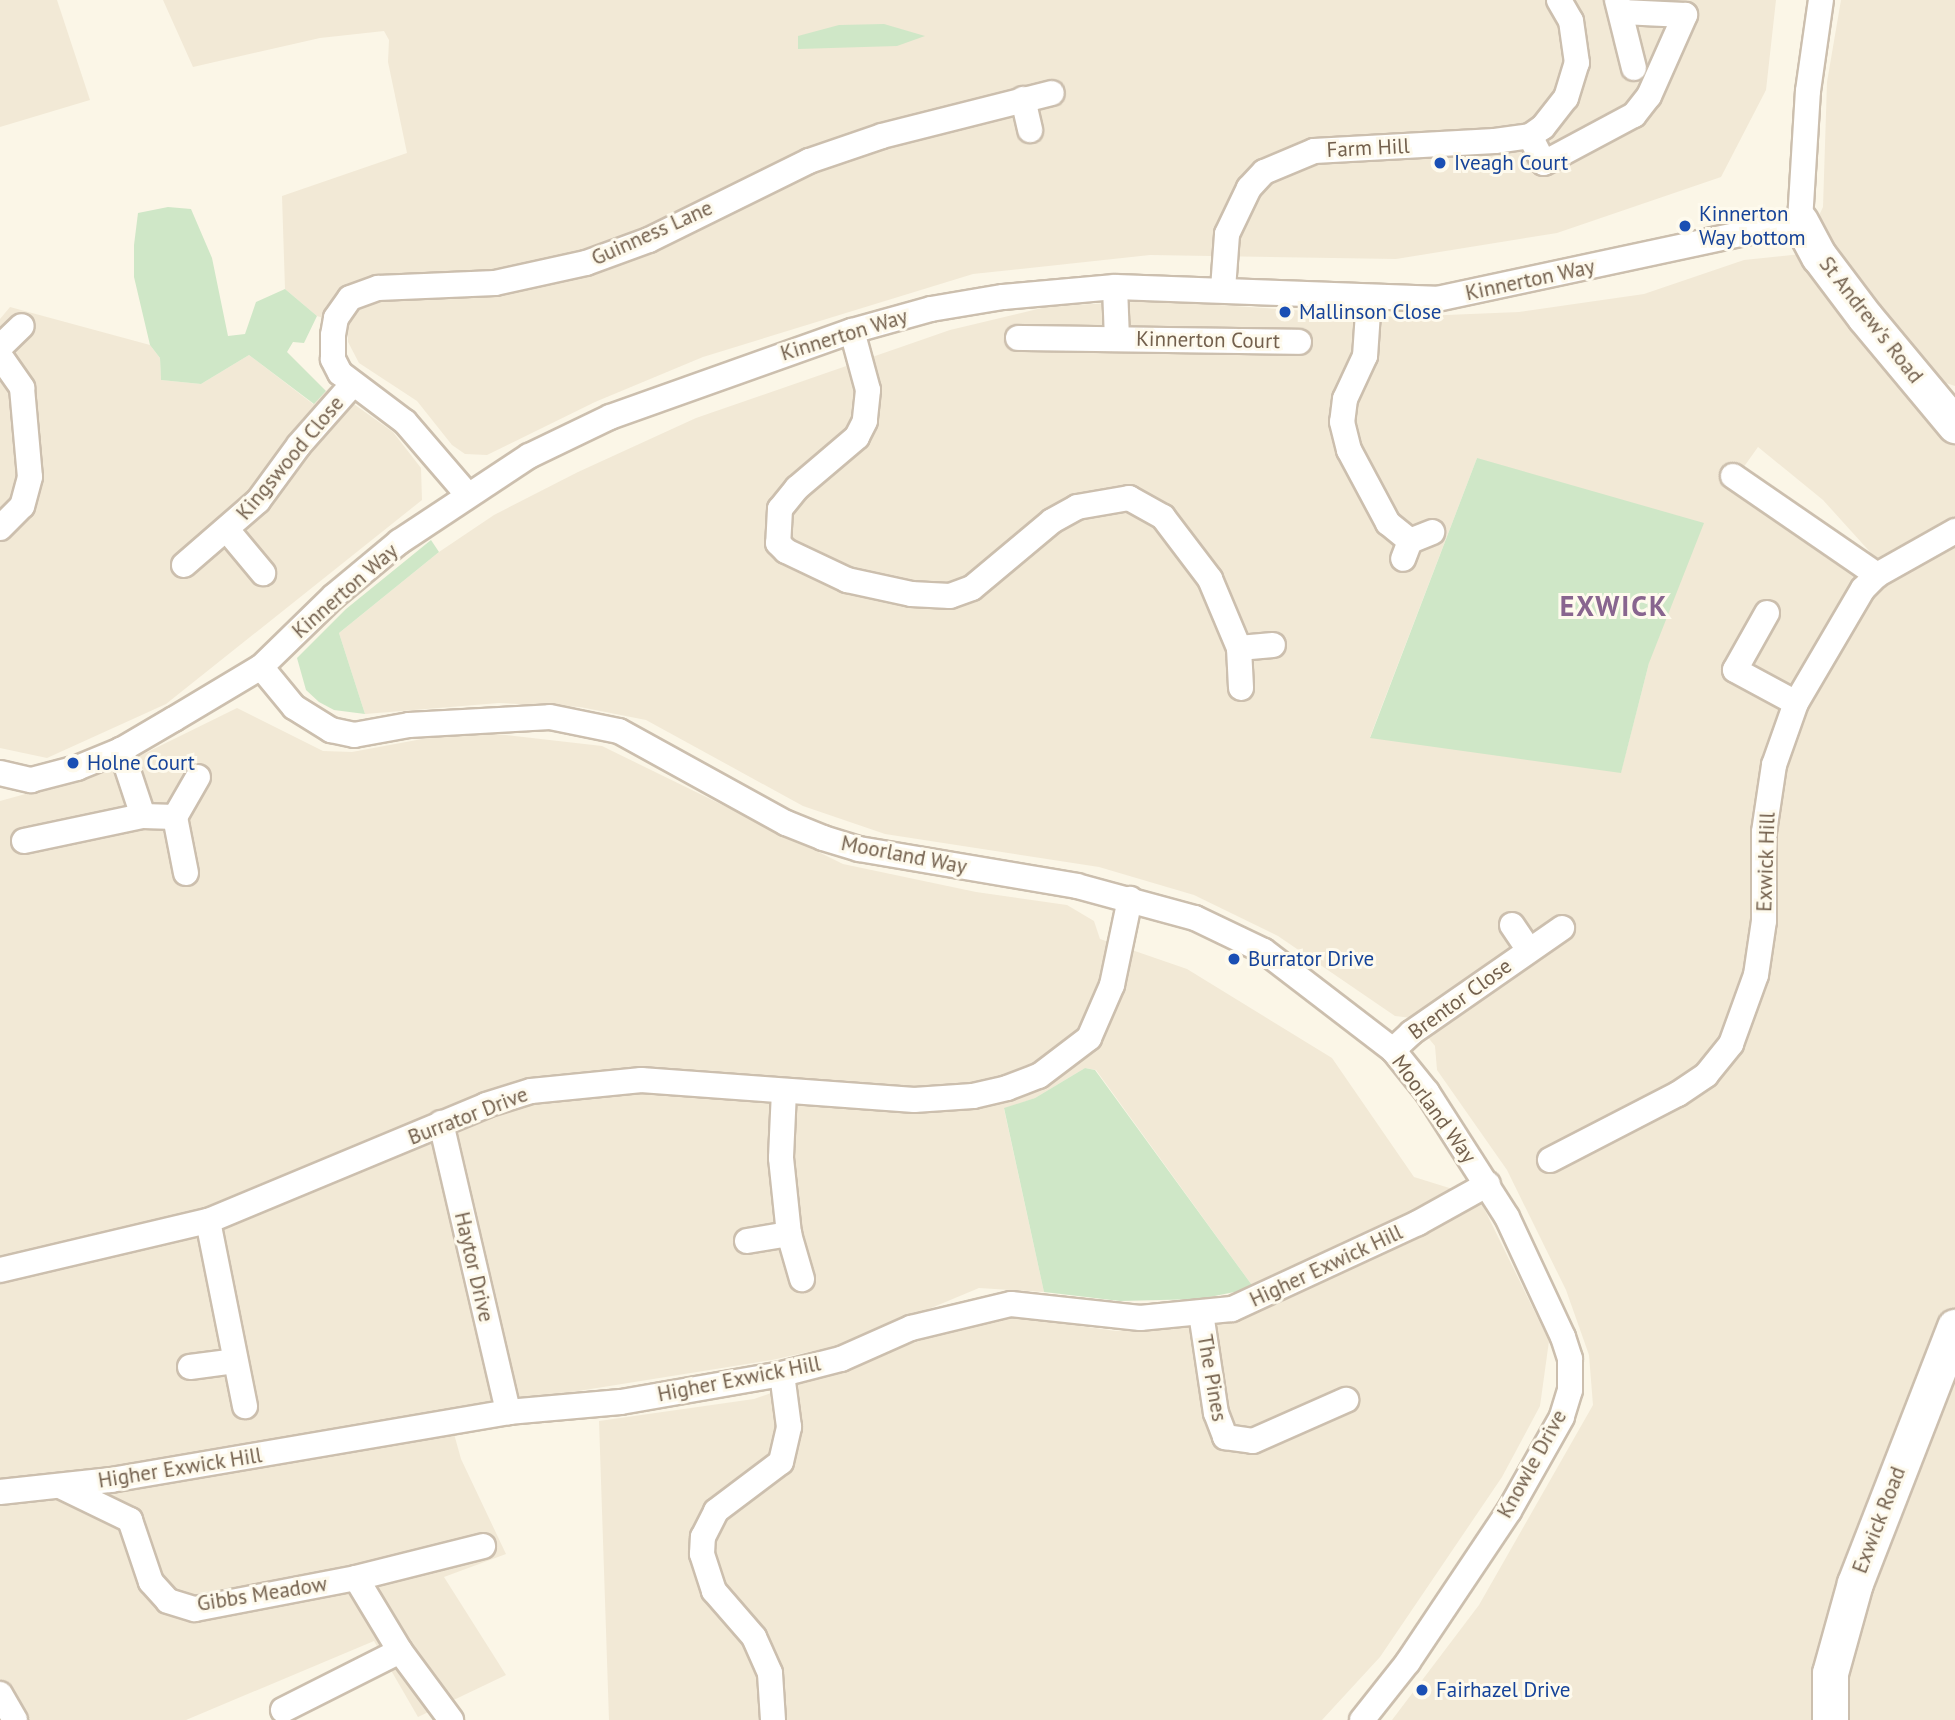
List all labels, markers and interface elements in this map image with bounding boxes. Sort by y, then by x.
street label: Farm Hill [1326,133,1410,163]
place label: Iveagh Court [1454,150,1568,176]
marker: Iveagh Court [1432,155,1448,171]
street label: Guinness Lane [588,195,716,271]
place label: Kinnerton Way bottom [1699,201,1806,251]
marker: Kinnerton Way bottom [1677,218,1693,234]
street label: St Andrew's Road [1814,252,1928,388]
street label: Kinnerton Way [1463,254,1597,306]
place label: Mallinson Close [1299,299,1441,325]
street label: Kinnerton Way [777,304,911,366]
marker: Mallinson Close [1277,304,1293,320]
street label: Kinnerton Court [1136,326,1280,354]
street label: Kingswood Close [231,391,349,525]
street label: Kinnerton Way [287,538,403,644]
district label: EXWICK [1560,589,1668,623]
place label: Holne Court [87,750,195,776]
marker: Holne Court [65,755,81,771]
street label: Exwick Hill [1752,811,1780,913]
street label: Moorland Way [839,830,969,880]
place label: Burrator Drive [1248,946,1374,972]
marker: Burrator Drive [1226,951,1242,967]
street label: Brentor Close [1404,953,1516,1045]
street label: Moorland Way [1386,1050,1482,1168]
street label: Burrator Drive [405,1082,531,1150]
street label: Haytor Drive [449,1209,499,1325]
street label: Higher Exwick Hill [1245,1219,1407,1313]
street label: The Pines [1192,1333,1232,1423]
street label: Higher Exwick Hill [655,1351,823,1407]
street label: Knowle Drive [1492,1406,1572,1522]
street label: Higher Exwick Hill [96,1443,264,1493]
street label: Exwick Road [1847,1463,1911,1577]
street label: Gibbs Meadow [195,1571,329,1617]
place label: Fairhazel Drive [1436,1677,1570,1703]
marker: Fairhazel Drive [1414,1682,1430,1698]

